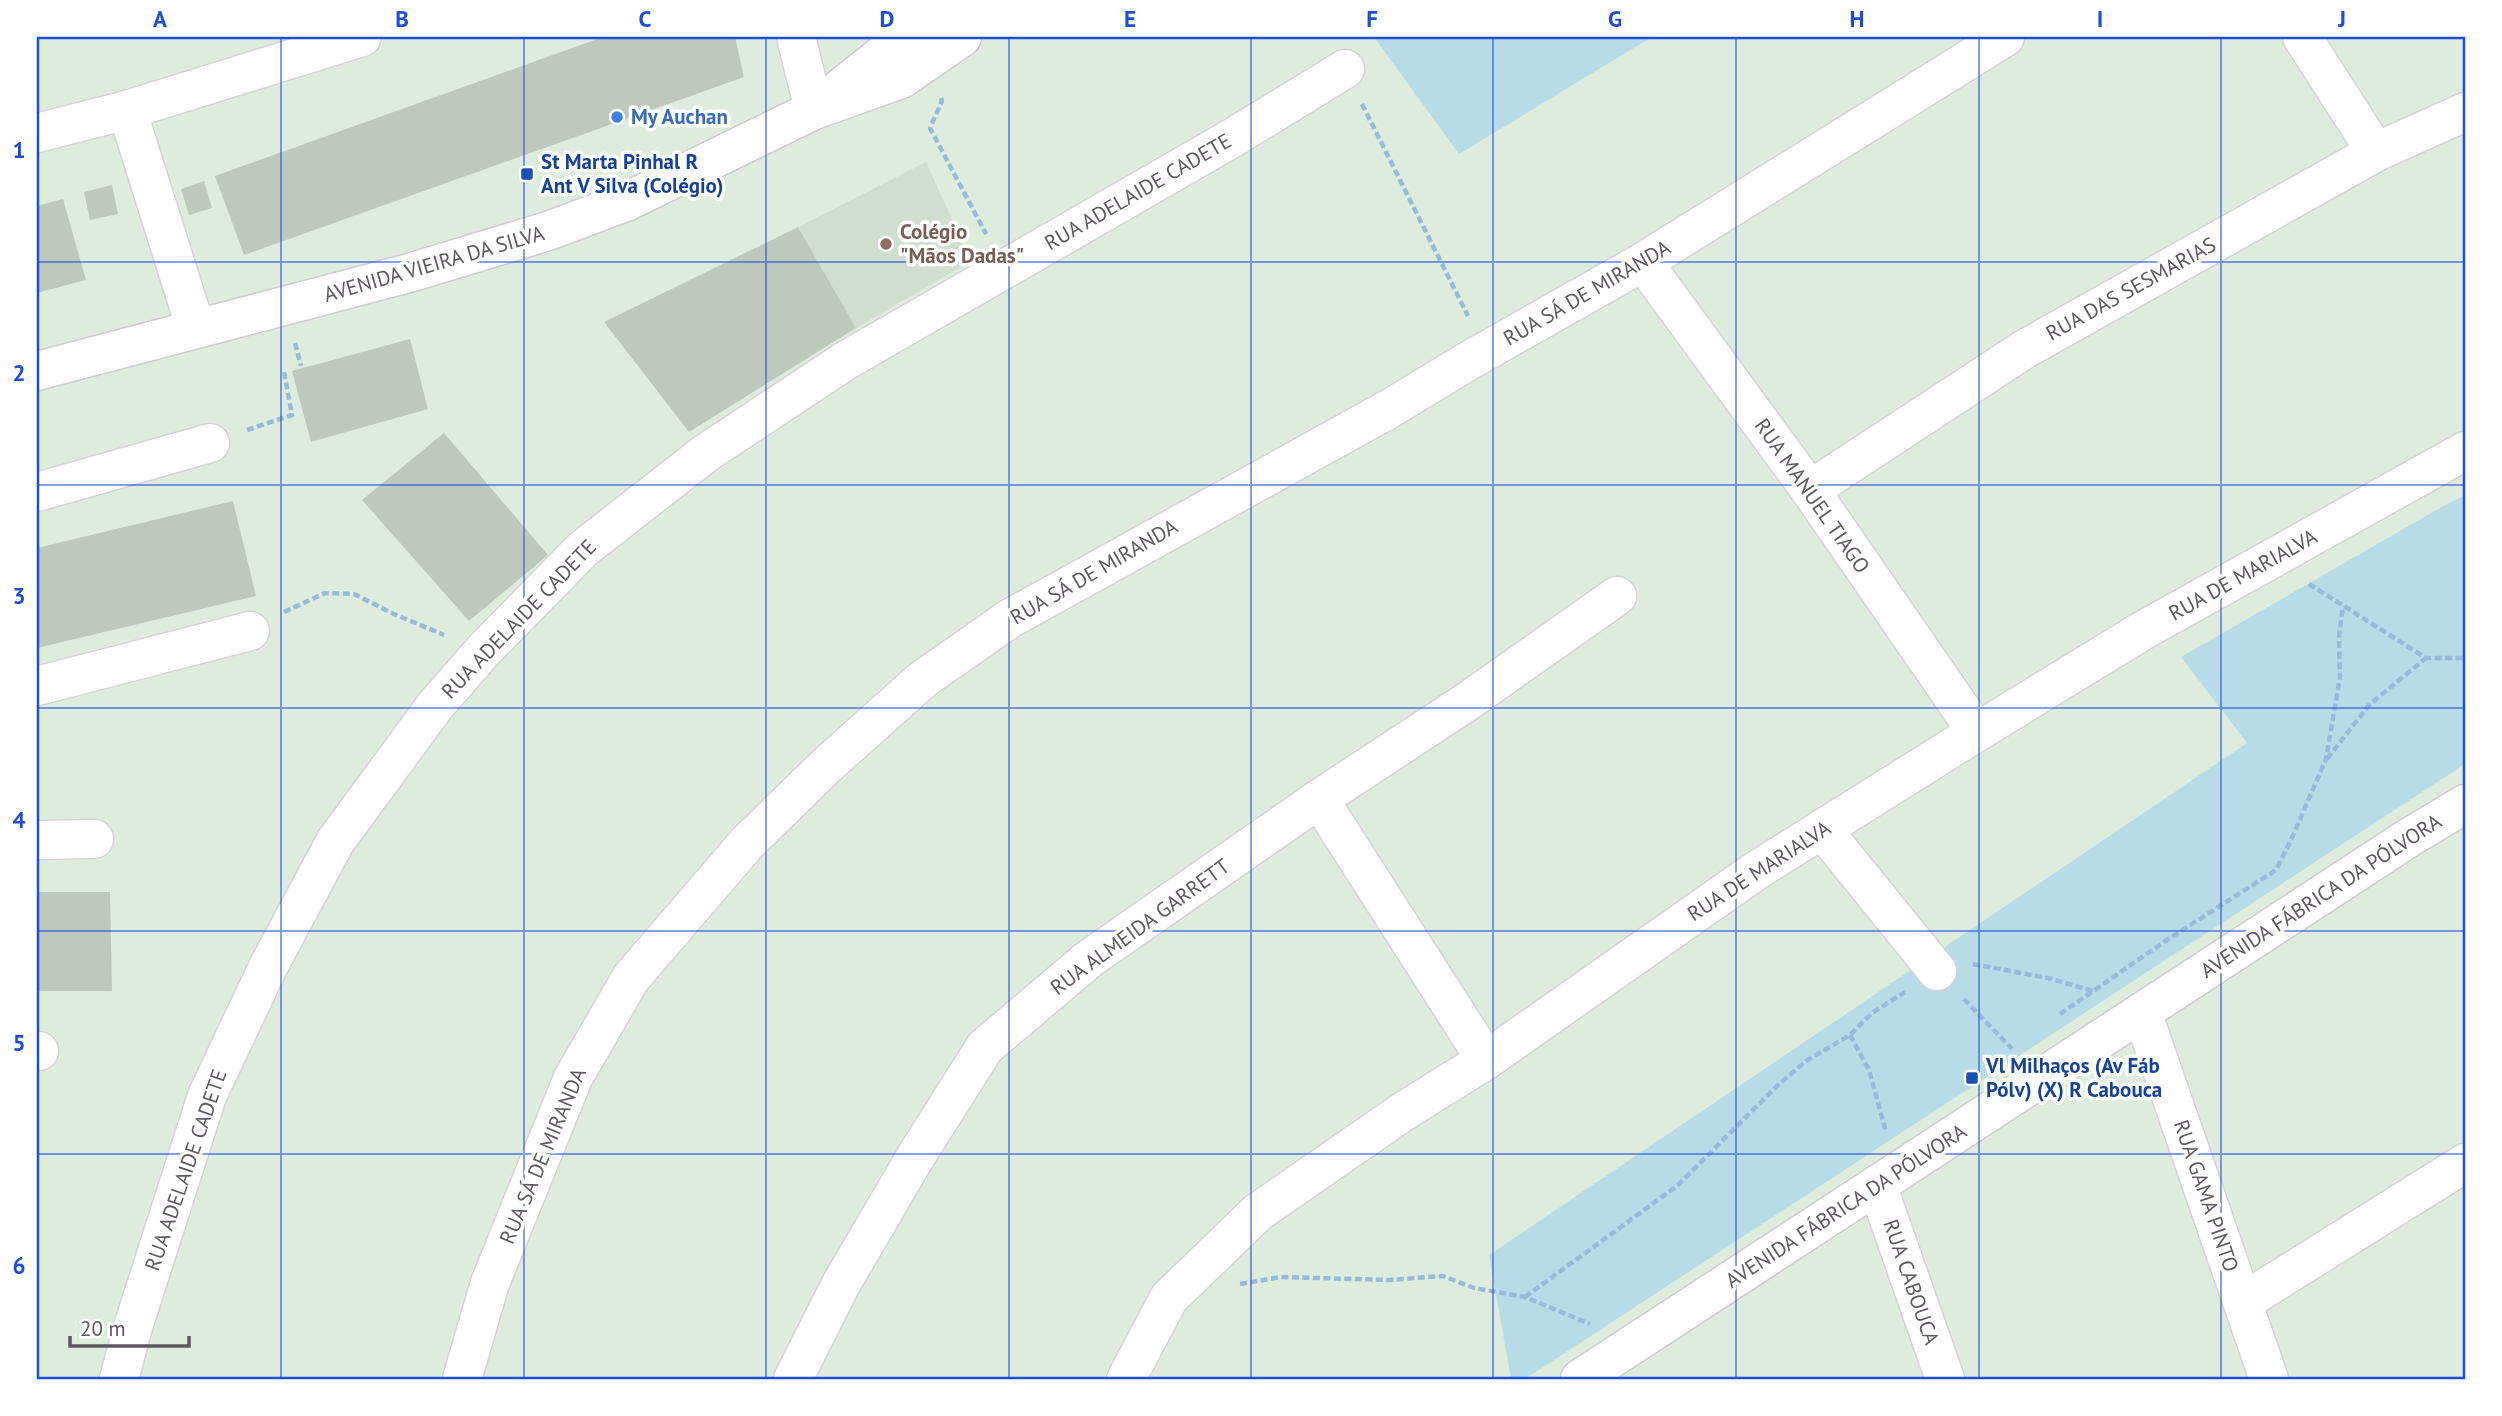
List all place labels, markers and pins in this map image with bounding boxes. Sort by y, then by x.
place label: My Auchan [631,103,728,130]
marker: My Auchan [609,109,625,125]
place label: St Marta Pinhal R Ant V Silva (Colégio) [541,148,723,199]
marker: St Marta Pinhal R Ant V Silva (Colégio) [519,166,535,182]
place label: Colégio "Mãos Dadas" [900,218,1024,269]
marker: Colégio "Mãos Dadas" [878,236,894,252]
place label: Vl Milhaços (Av Fáb Pólv) (X) R Cabouca [1985,1052,2162,1103]
marker: Vl Milhaços (Av Fáb Pólv) (X) R Cabouca [1964,1070,1980,1086]

